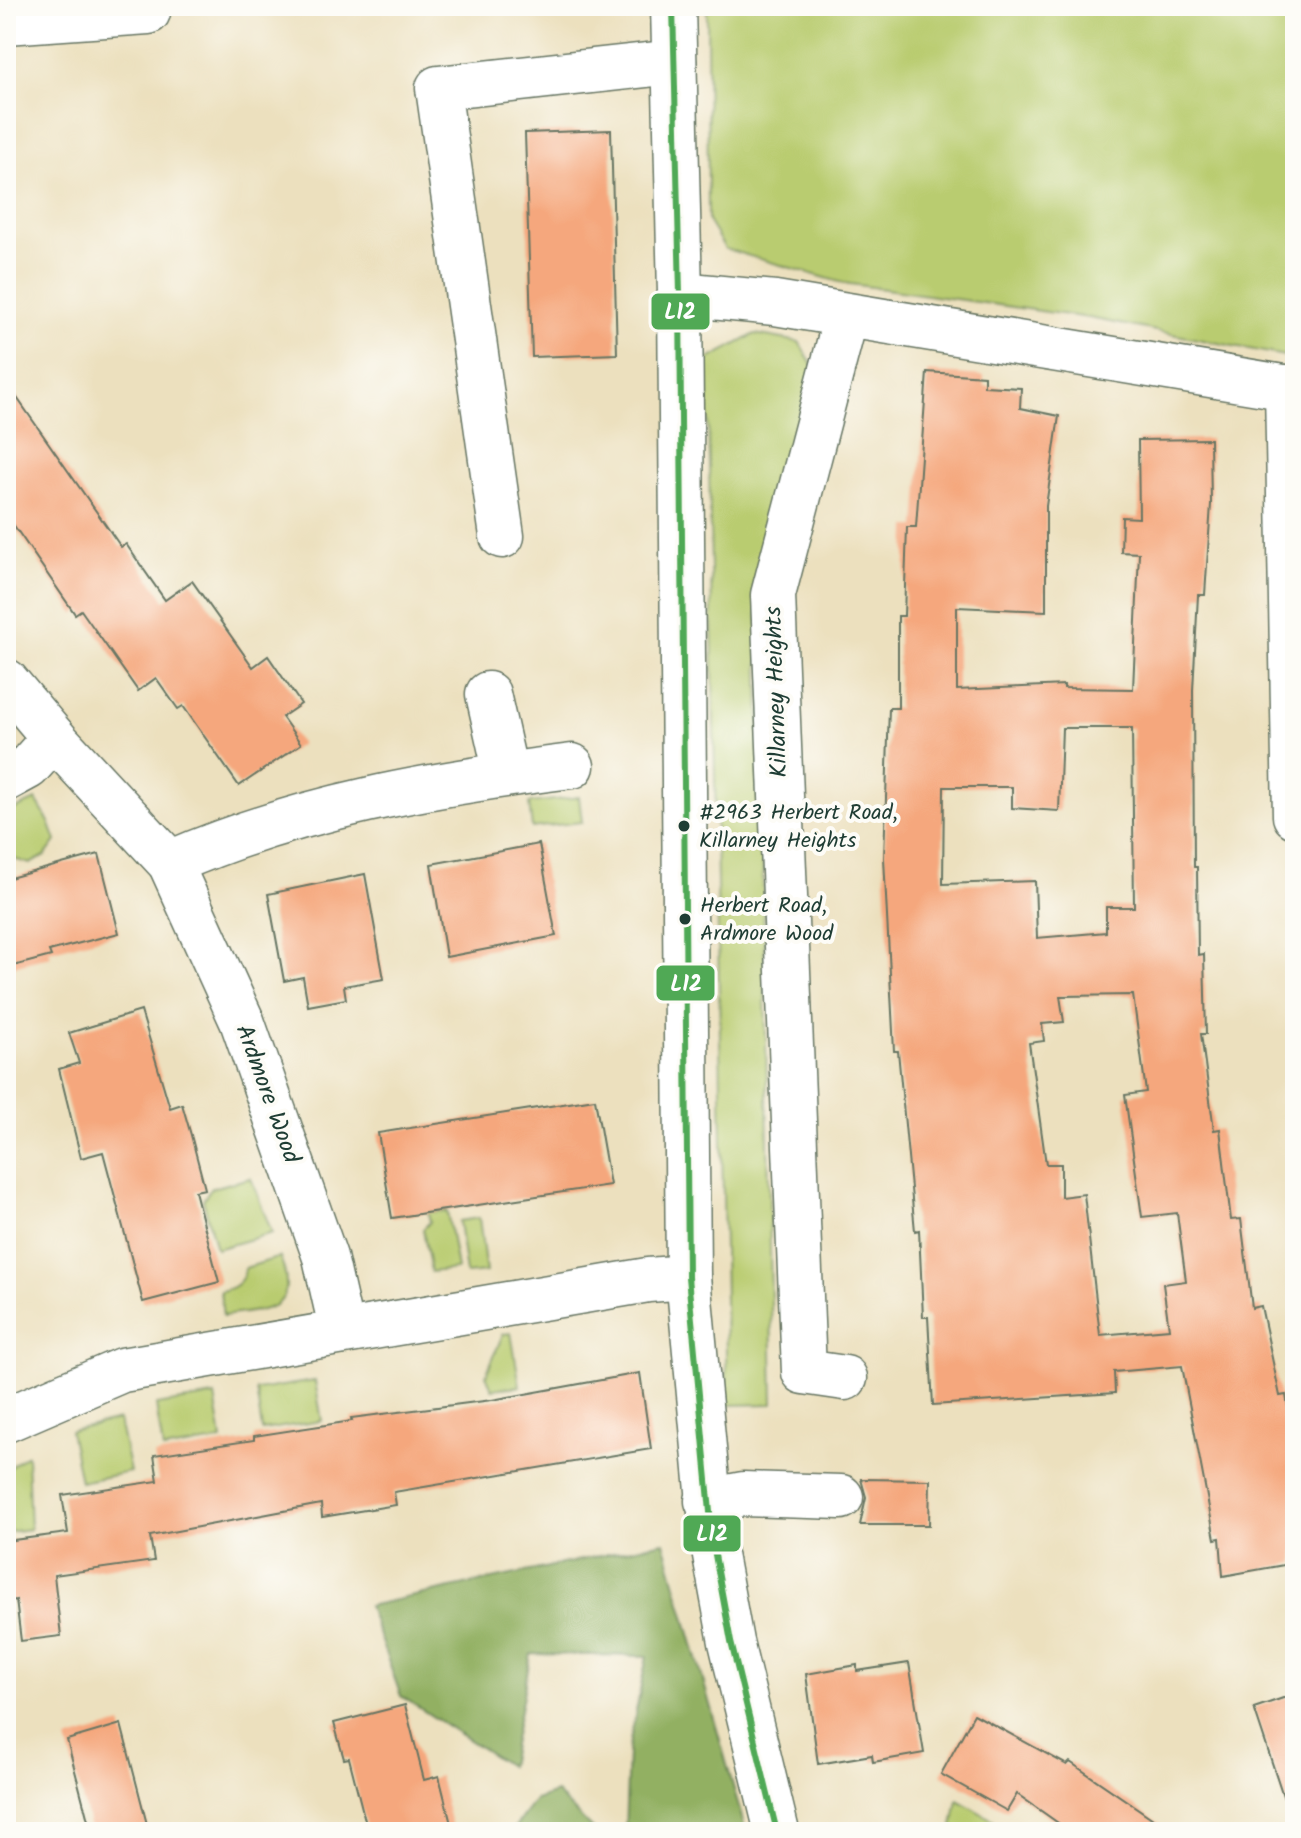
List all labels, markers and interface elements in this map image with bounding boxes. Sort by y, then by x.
line badge: L12 [650,292,711,331]
text: L12 [664,296,696,331]
street label: Killarney Heights [755,606,799,778]
place label: #2963 Herbert Road, Killarney Heights [699,796,898,859]
marker: #2963 Herbert Road, Killarney Heights [676,818,692,834]
place label: Herbert Road, Ardmore Wood [700,889,834,952]
marker: Herbert Road, Ardmore Wood [677,911,693,927]
line badge: L12 [655,964,716,1002]
text: L12 [670,968,702,1003]
street label: Ardmore Wood [224,1019,311,1170]
line badge: L12 [682,1514,742,1553]
text: L12 [696,1518,728,1553]

